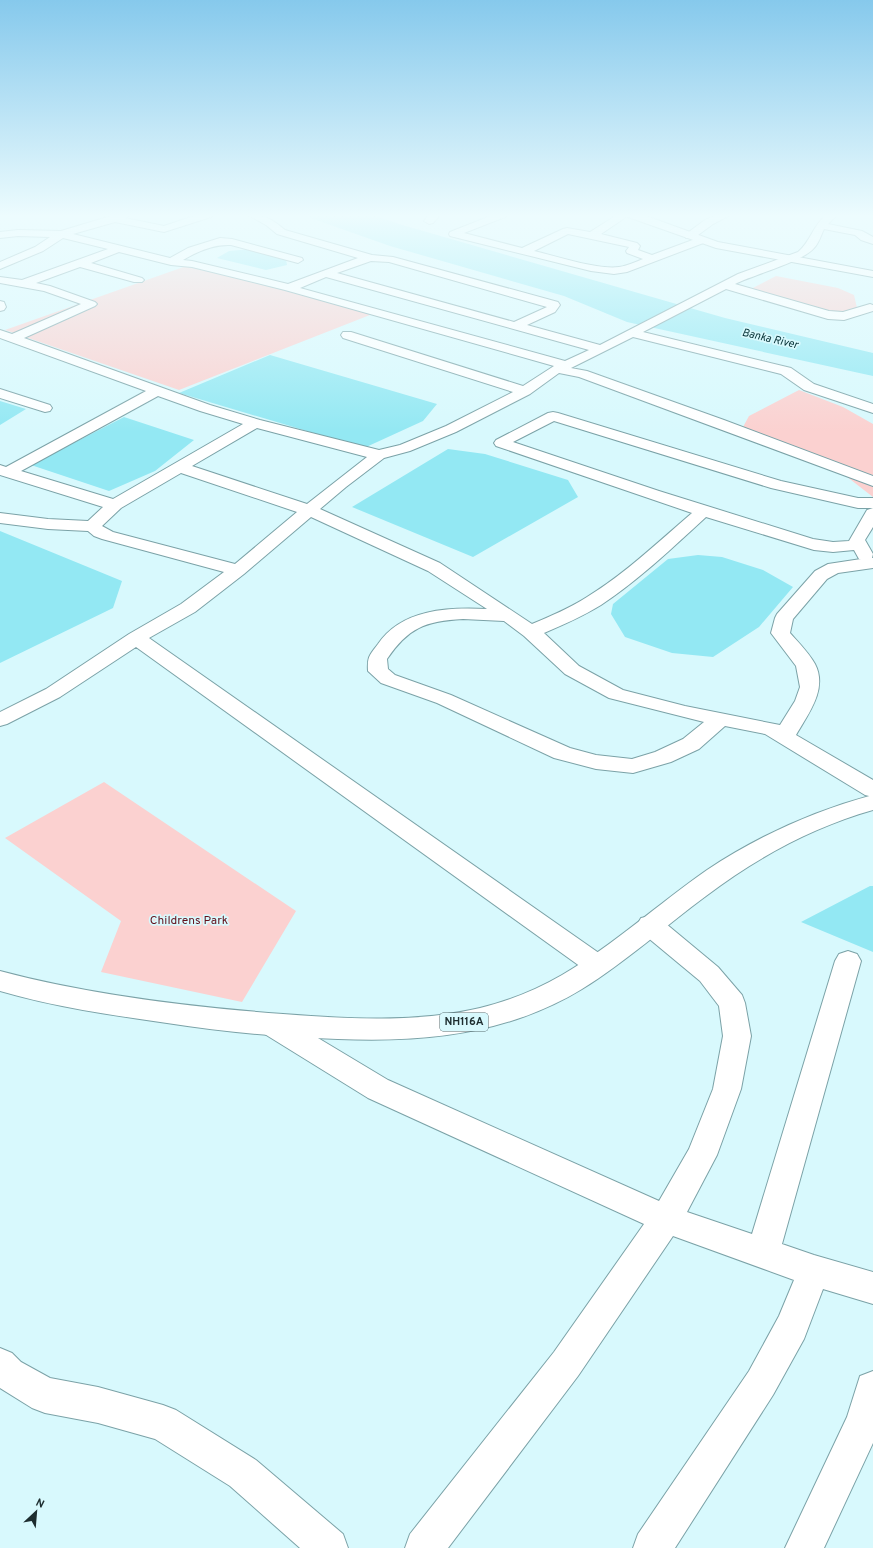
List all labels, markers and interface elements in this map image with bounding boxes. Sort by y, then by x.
water label: Banka River [741,326,800,352]
park label: Childrens Park [150,913,228,929]
road number: NH116A [440,1013,488,1031]
north arrow [16,1492,56,1532]
text: N [33,1496,47,1512]

